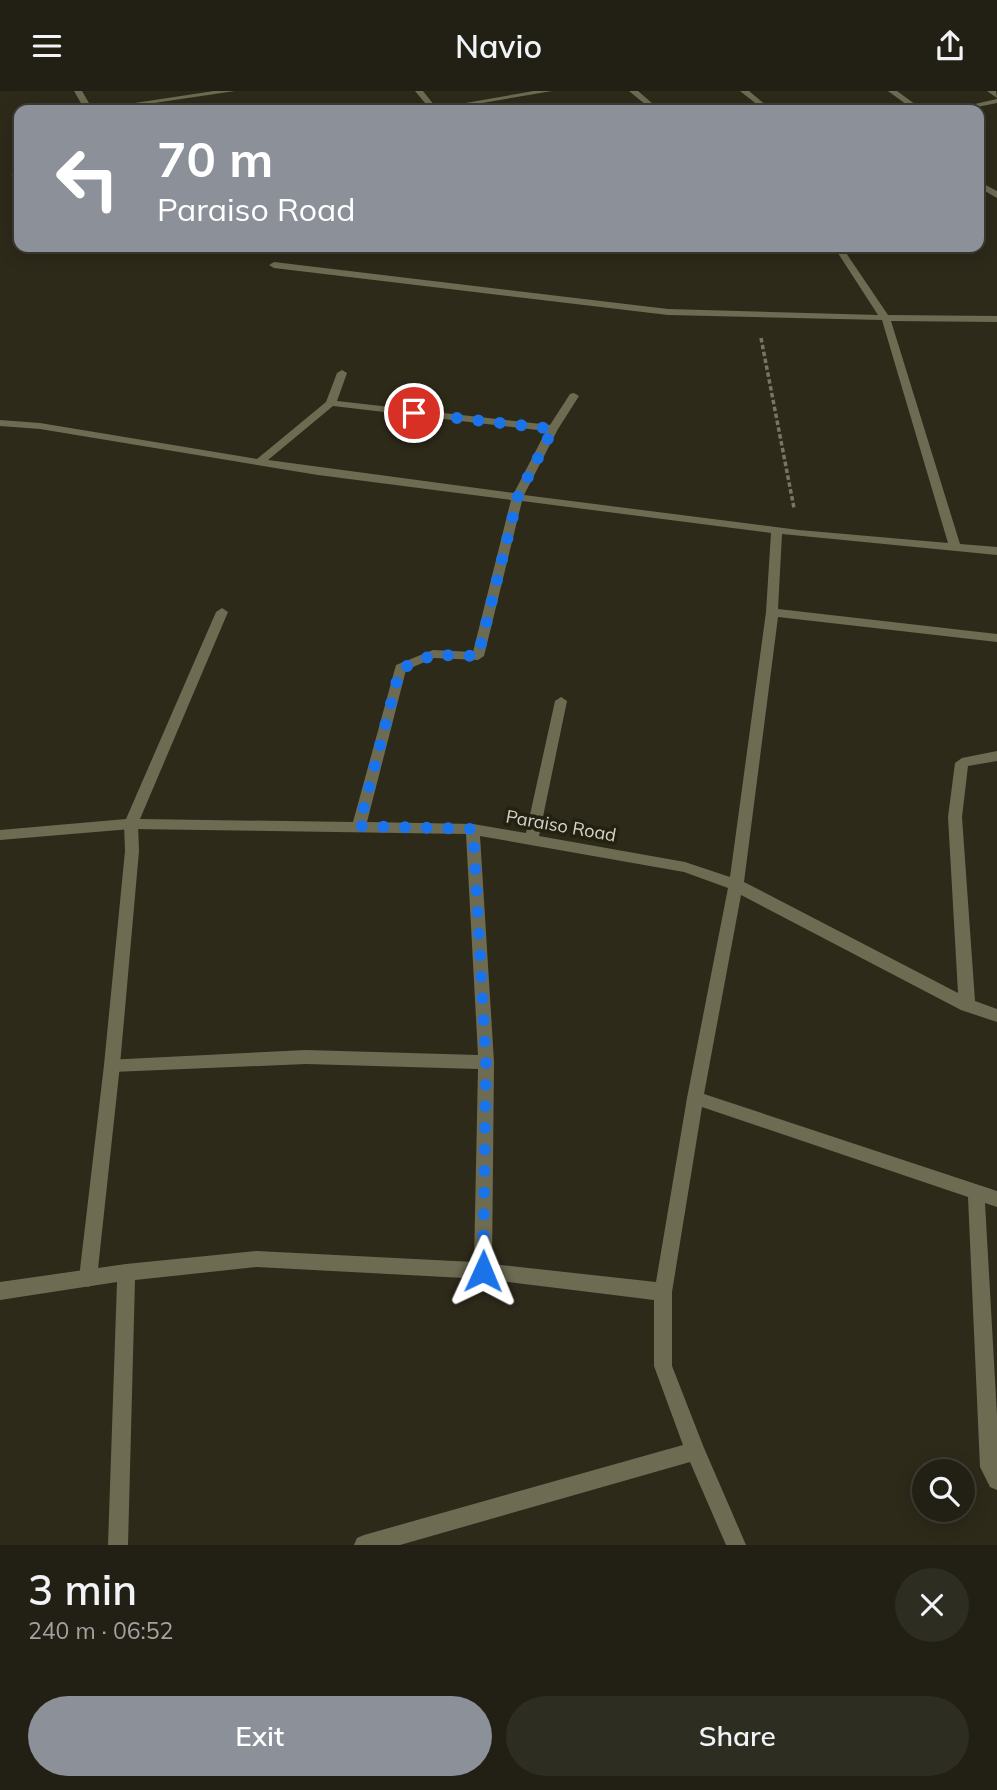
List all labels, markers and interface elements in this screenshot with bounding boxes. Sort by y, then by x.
text: Navio [455,26,542,66]
icon: menu [28,27,66,65]
icon: share [931,27,969,65]
text: 70 m [157,128,273,189]
icon: left [42,133,133,224]
text: Paraiso Road [157,189,355,229]
pin [384,383,444,443]
icon: arrive [395,394,433,432]
street label: Paraiso Road [504,804,618,847]
position arrow [446,1234,520,1308]
map controls [912,1459,975,1522]
button: search [912,1459,975,1522]
text: 3 min [28,1563,137,1616]
button: close [895,1568,969,1642]
text: 240 m · 06:52 [28,1616,173,1645]
button: Exit [28,1696,492,1776]
button: Share [506,1696,969,1776]

